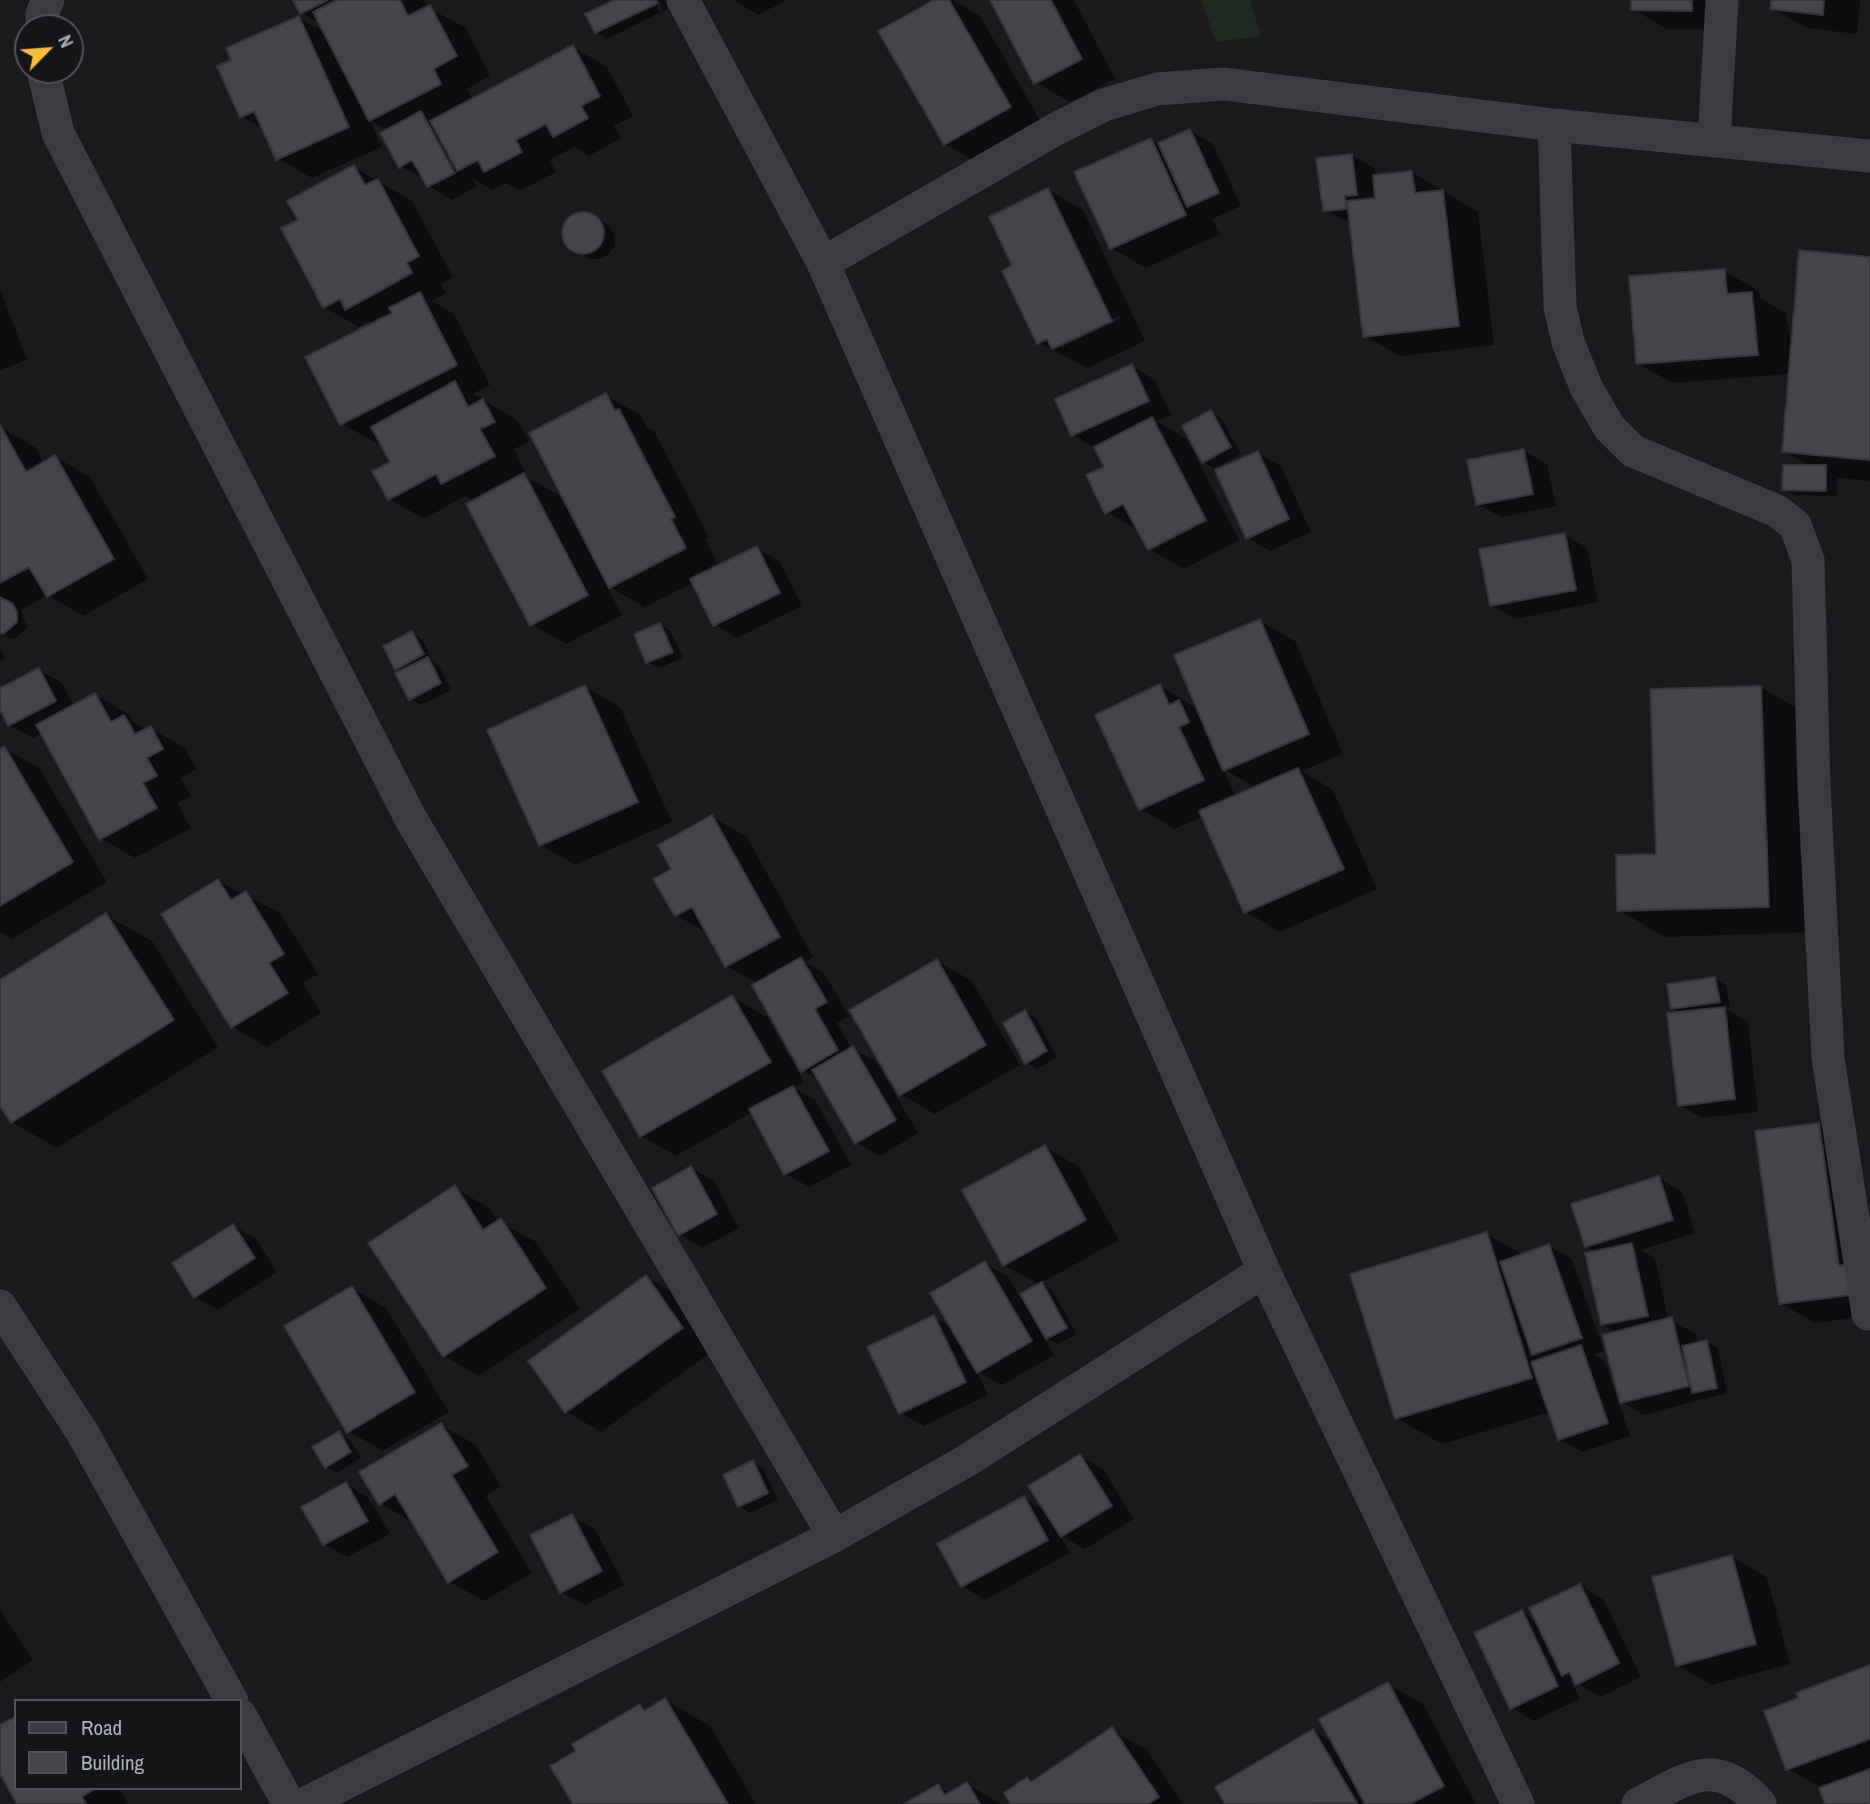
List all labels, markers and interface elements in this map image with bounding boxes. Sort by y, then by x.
north arrow [14,14,84,84]
text: N [52,30,80,52]
legend [14,1699,242,1790]
text: Road [81,1713,122,1742]
text: Building [81,1748,144,1777]

